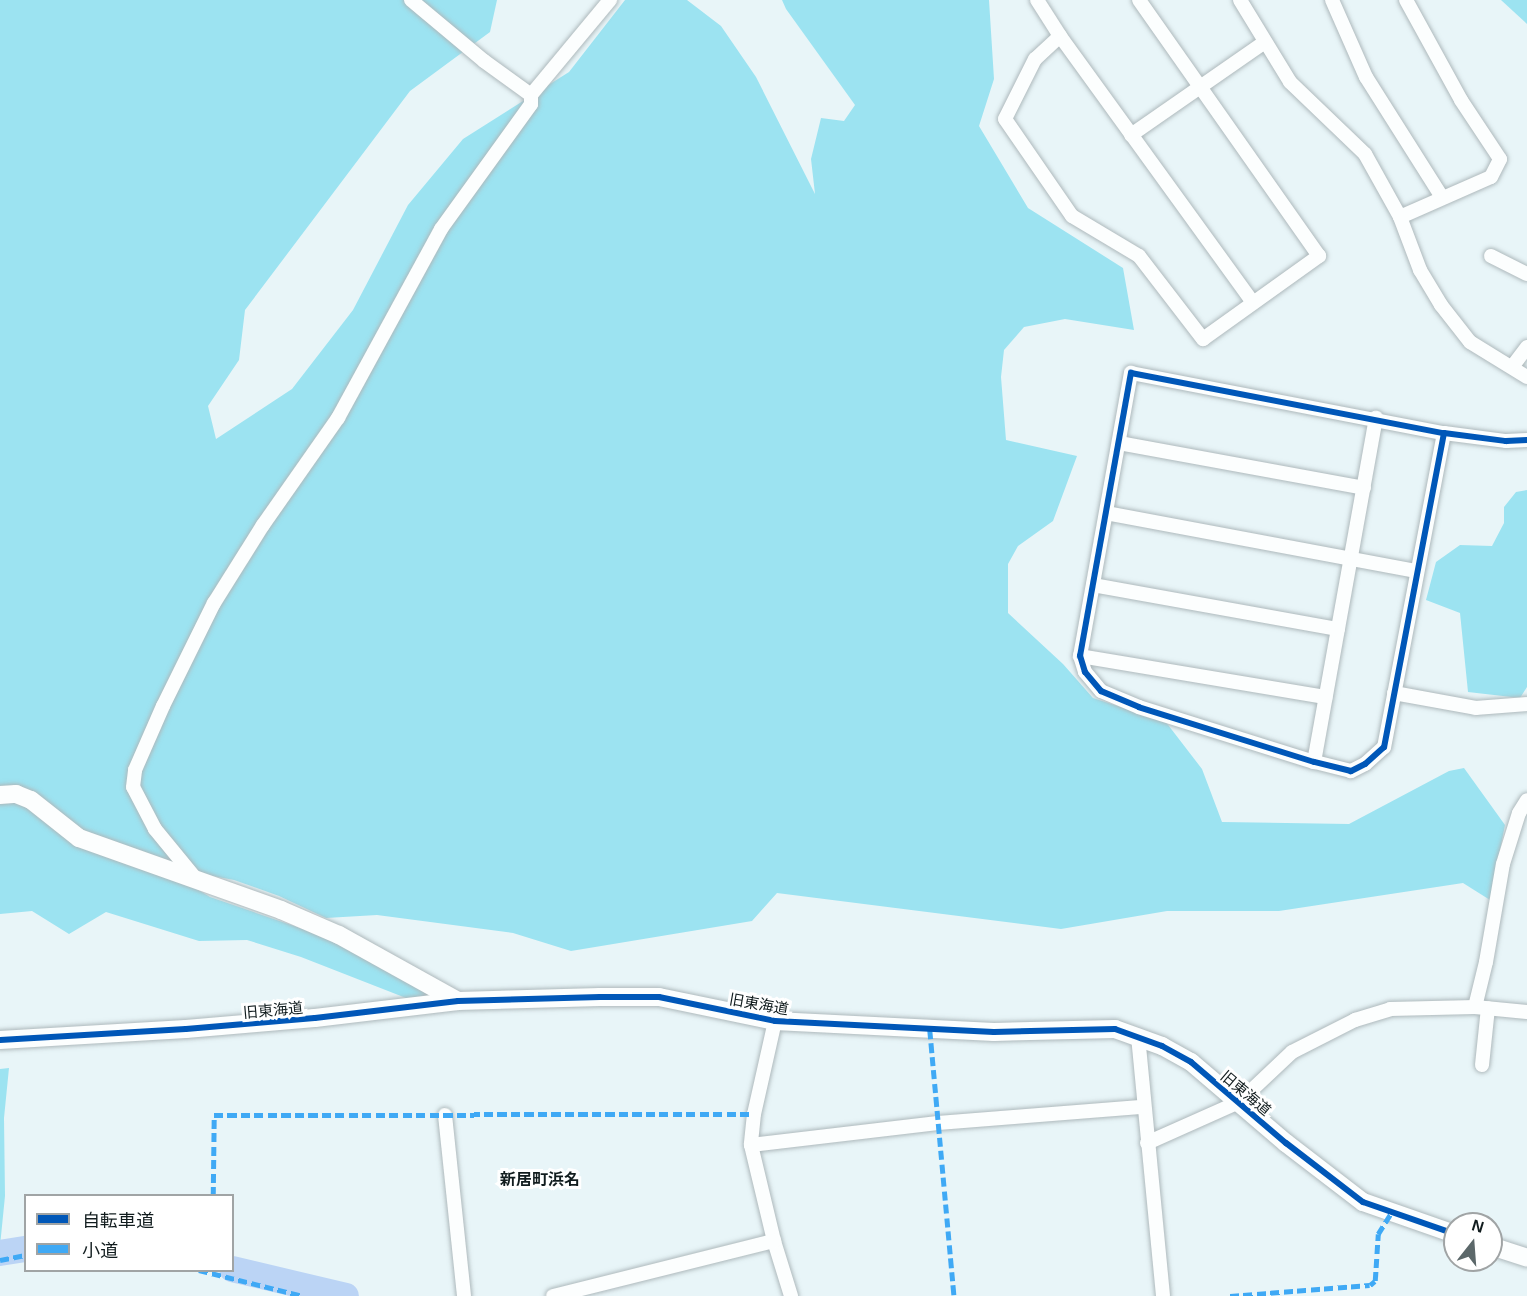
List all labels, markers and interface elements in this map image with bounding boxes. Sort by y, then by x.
street label: 旧東海道 [728,990,790,1018]
street label: 旧東海道 [242,998,304,1022]
street label: 旧東海道 [1217,1067,1275,1119]
district label: 新居町浜名 [500,1170,580,1190]
legend [24,1194,234,1272]
text: 自転車道 [82,1211,154,1231]
north arrow [1443,1212,1503,1272]
text: N [1470,1216,1486,1236]
text: 小道 [82,1241,118,1261]

